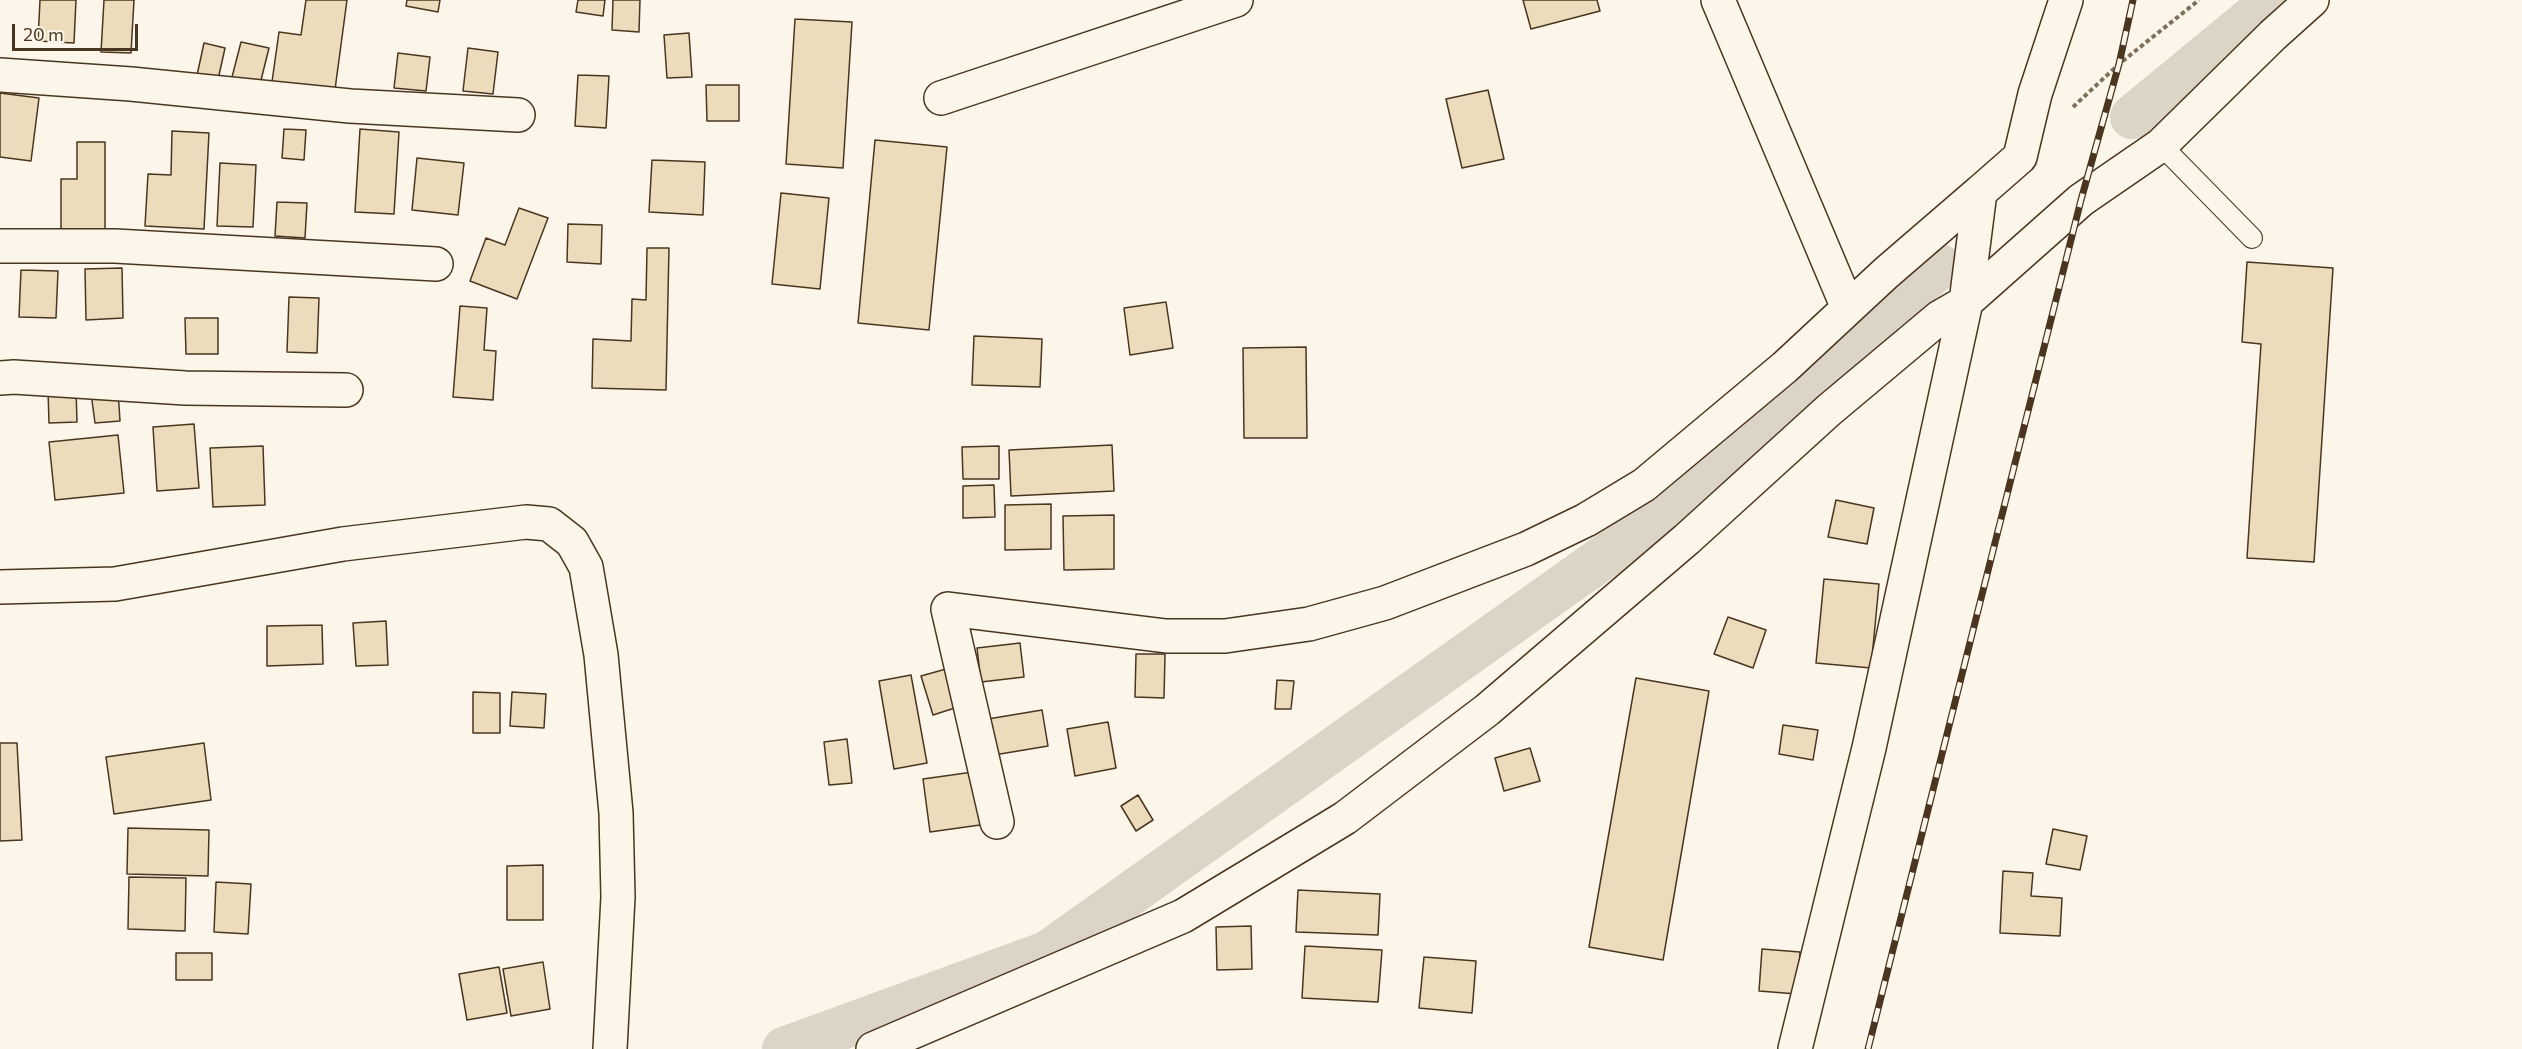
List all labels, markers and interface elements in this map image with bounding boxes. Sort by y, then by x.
scale bar [15,12,141,50]
text: 20 m [23,23,64,45]

